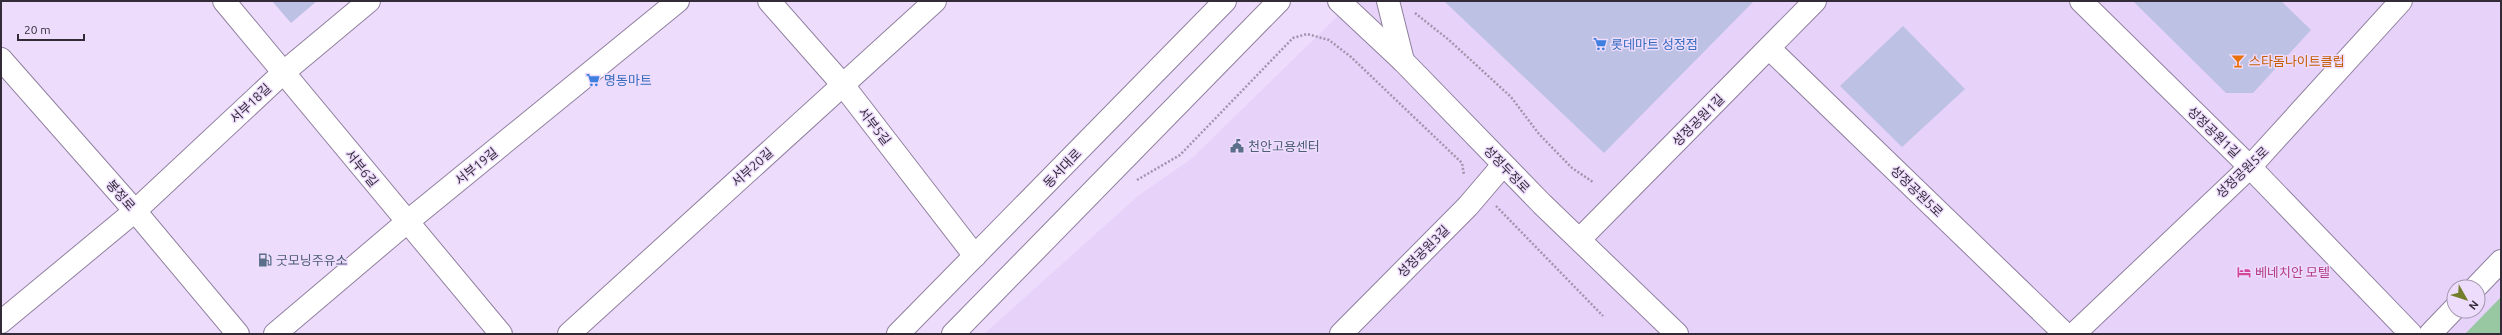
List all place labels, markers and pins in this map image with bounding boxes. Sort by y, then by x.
supermarket icon: 롯데마트 성정점 [1592,36,1608,52]
place label: 롯데마트 성정점 [1611,37,1698,51]
bar icon: 스타돔나이트클럽 [2230,53,2246,69]
place label: 스타돔나이트클럽 [2249,54,2345,68]
supermarket icon: 명동마트 [585,72,601,88]
place label: 명동마트 [604,73,652,87]
public building icon: 천안고용센터 [1229,138,1245,154]
place label: 천안고용센터 [1248,139,1320,153]
fuel station icon: 굿모닝주유소 [257,252,273,268]
place label: 굿모닝주유소 [276,253,348,267]
hotel icon: 베네치안 모텔 [2236,264,2252,280]
place label: 베네치안 모텔 [2255,265,2330,279]

